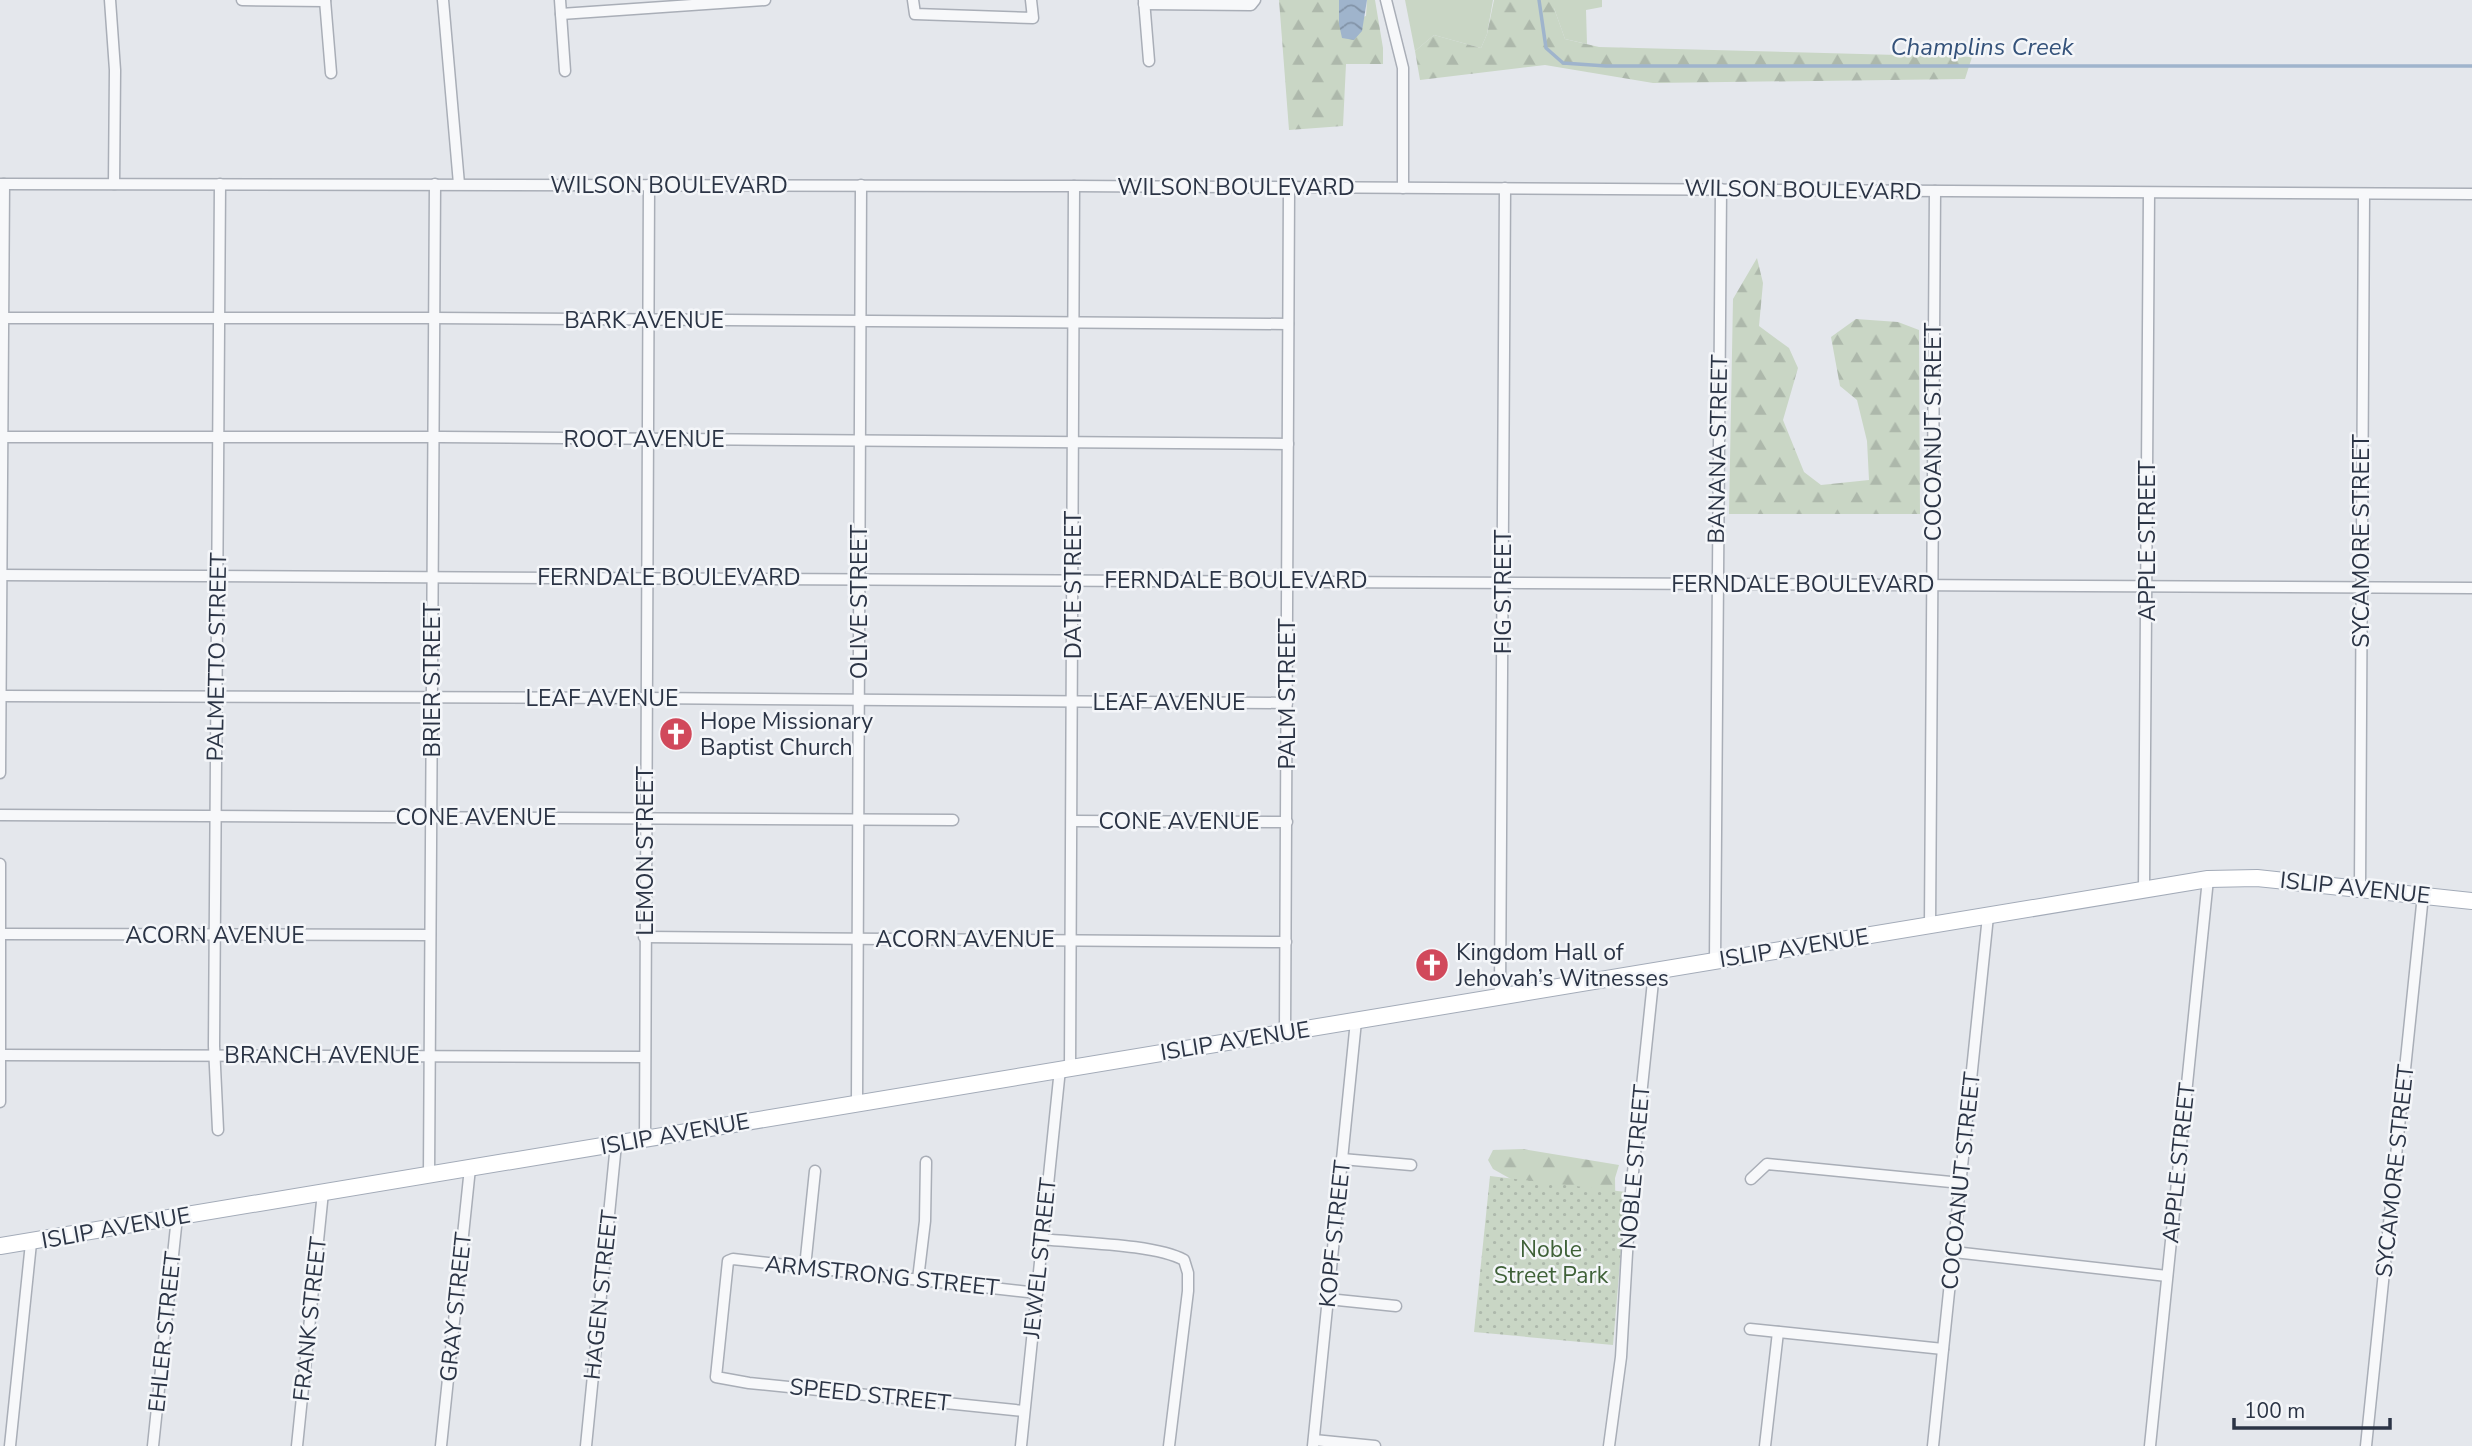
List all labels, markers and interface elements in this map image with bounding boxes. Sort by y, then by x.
water label: Champlins Creek [1890,31,2075,63]
street label: WILSON BOULEVARD [550,170,788,201]
street label: WILSON BOULEVARD [1117,172,1355,203]
street label: WILSON BOULEVARD [1684,172,1922,208]
street label: BARK AVENUE [564,305,724,336]
street label: COCOANUT STREET [1918,323,1949,541]
street label: BANANA STREET [1701,354,1735,544]
street label: ROOT AVENUE [563,424,725,455]
street label: SYCAMORE STREET [2346,434,2377,648]
street label: APPLE STREET [2132,460,2163,622]
street label: DATE STREET [1058,511,1089,659]
street label: OLIVE STREET [844,525,875,679]
street label: FIG STREET [1488,530,1519,654]
street label: PALMETTO STREET [200,552,234,762]
street label: FERNDALE BOULEVARD [537,562,801,593]
street label: FERNDALE BOULEVARD [1104,565,1368,596]
street label: FERNDALE BOULEVARD [1671,569,1935,600]
street label: BRIER STREET [417,602,448,757]
street label: PALM STREET [1272,618,1303,770]
street label: LEAF AVENUE [526,683,678,714]
street label: LEAF AVENUE [1093,687,1245,718]
place label: Hope Missionary Baptist Church [700,706,873,763]
church icon: Hope Missionary Baptist Church [657,715,695,753]
street label: LEMON STREET [630,766,661,936]
street label: CONE AVENUE [396,802,556,833]
street label: CONE AVENUE [1099,806,1259,837]
street label: ISLIP AVENUE [2278,865,2432,911]
street label: ACORN AVENUE [125,920,305,951]
street label: ISLIP AVENUE [1717,921,1871,975]
street label: ACORN AVENUE [875,924,1055,955]
place label: Kingdom Hall of Jehovah’s Witnesses [1455,937,1669,994]
church icon: Kingdom Hall of Jehovah’s Witnesses [1413,946,1451,984]
street label: ISLIP AVENUE [1158,1014,1312,1068]
street label: BRANCH AVENUE [224,1040,420,1071]
street label: SYCAMORE STREET [2368,1063,2422,1279]
street label: COCOANUT STREET [1934,1071,1988,1291]
street label: APPLE STREET [2155,1081,2203,1245]
street label: NOBLE STREET [1612,1083,1658,1251]
street label: ISLIP AVENUE [598,1106,752,1162]
street label: KOPF STREET [1312,1159,1358,1309]
street label: JEWEL STREET [1016,1176,1064,1341]
street label: ISLIP AVENUE [39,1200,193,1256]
street label: HAGEN STREET [577,1208,625,1381]
street label: GRAY STREET [433,1231,479,1383]
park label: Noble Street Park [1494,1234,1609,1291]
street label: FRANK STREET [286,1235,334,1403]
street label: ARMSTRONG STREET [763,1248,1001,1304]
street label: EHLER STREET [141,1250,189,1414]
street label: SPEED STREET [788,1371,952,1419]
scale bar [2234,1386,2390,1430]
text: 100 m [2244,1397,2305,1425]

